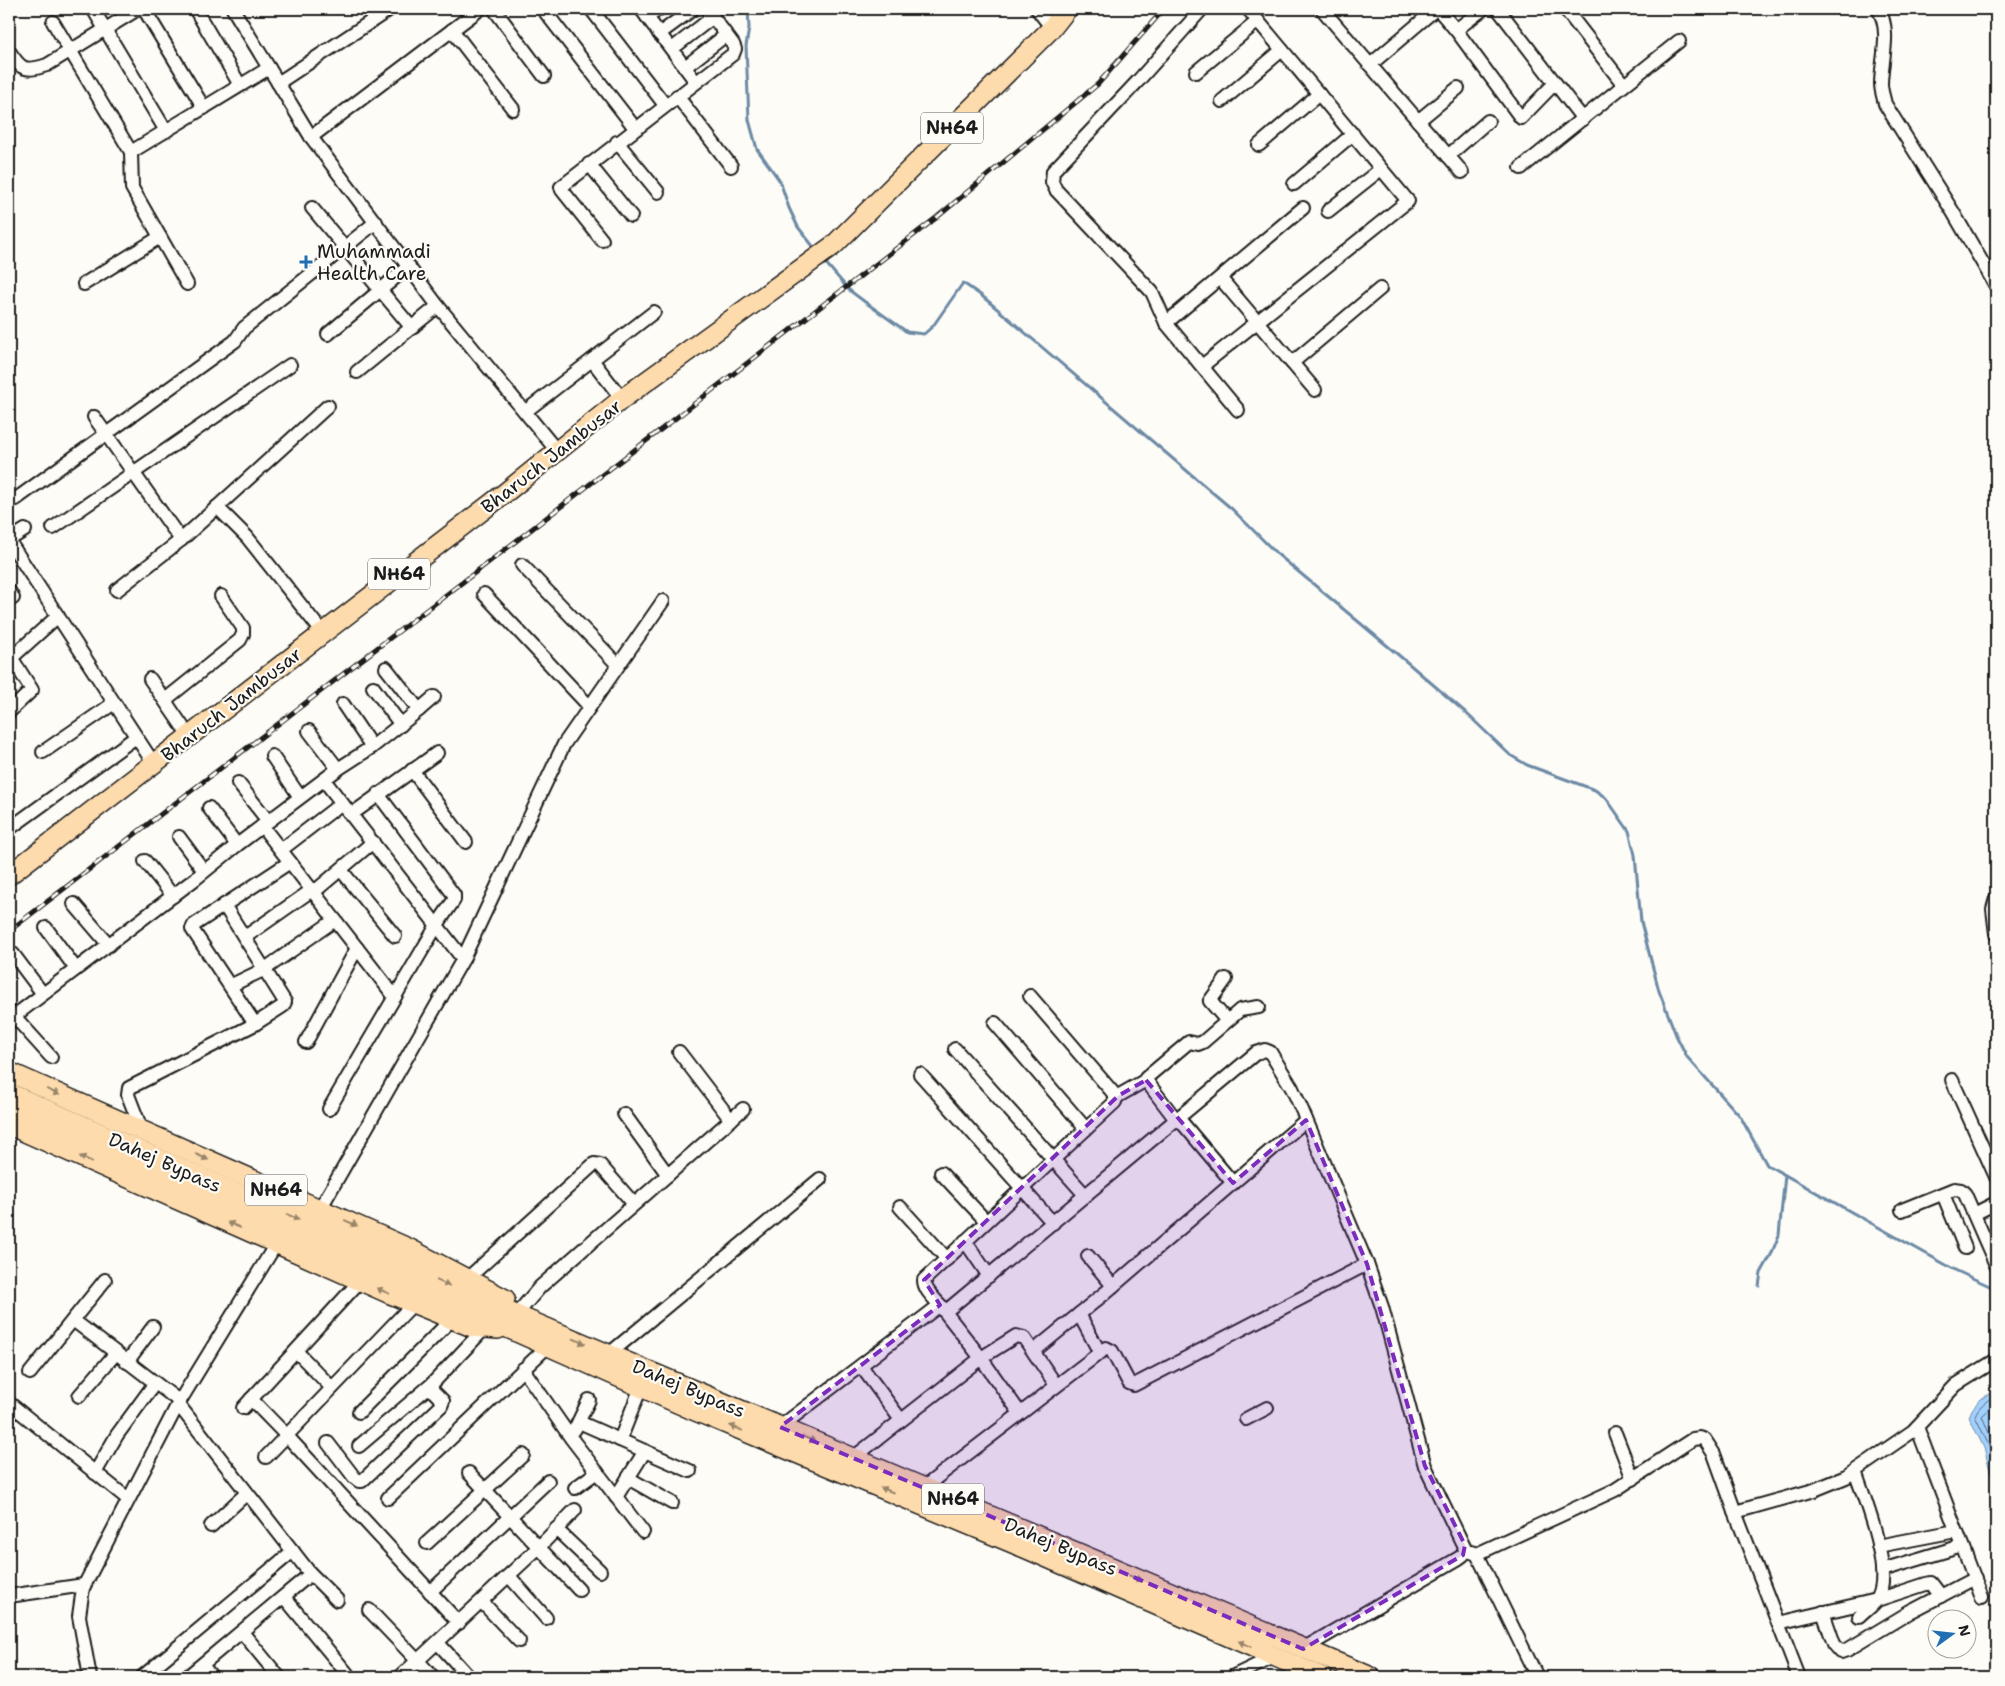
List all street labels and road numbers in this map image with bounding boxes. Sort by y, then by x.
road number: NH64 [921,112,983,144]
street label: Bharuch Jambusar [476,393,627,519]
road number: NH64 [368,558,430,590]
street label: Bharuch Jambusar [156,641,307,767]
street label: Dahej Bypass [105,1127,225,1198]
road number: NH64 [245,1174,307,1206]
street label: Dahej Bypass [628,1353,749,1424]
road number: NH64 [922,1484,984,1515]
street label: Dahej Bypass [1000,1511,1121,1582]

